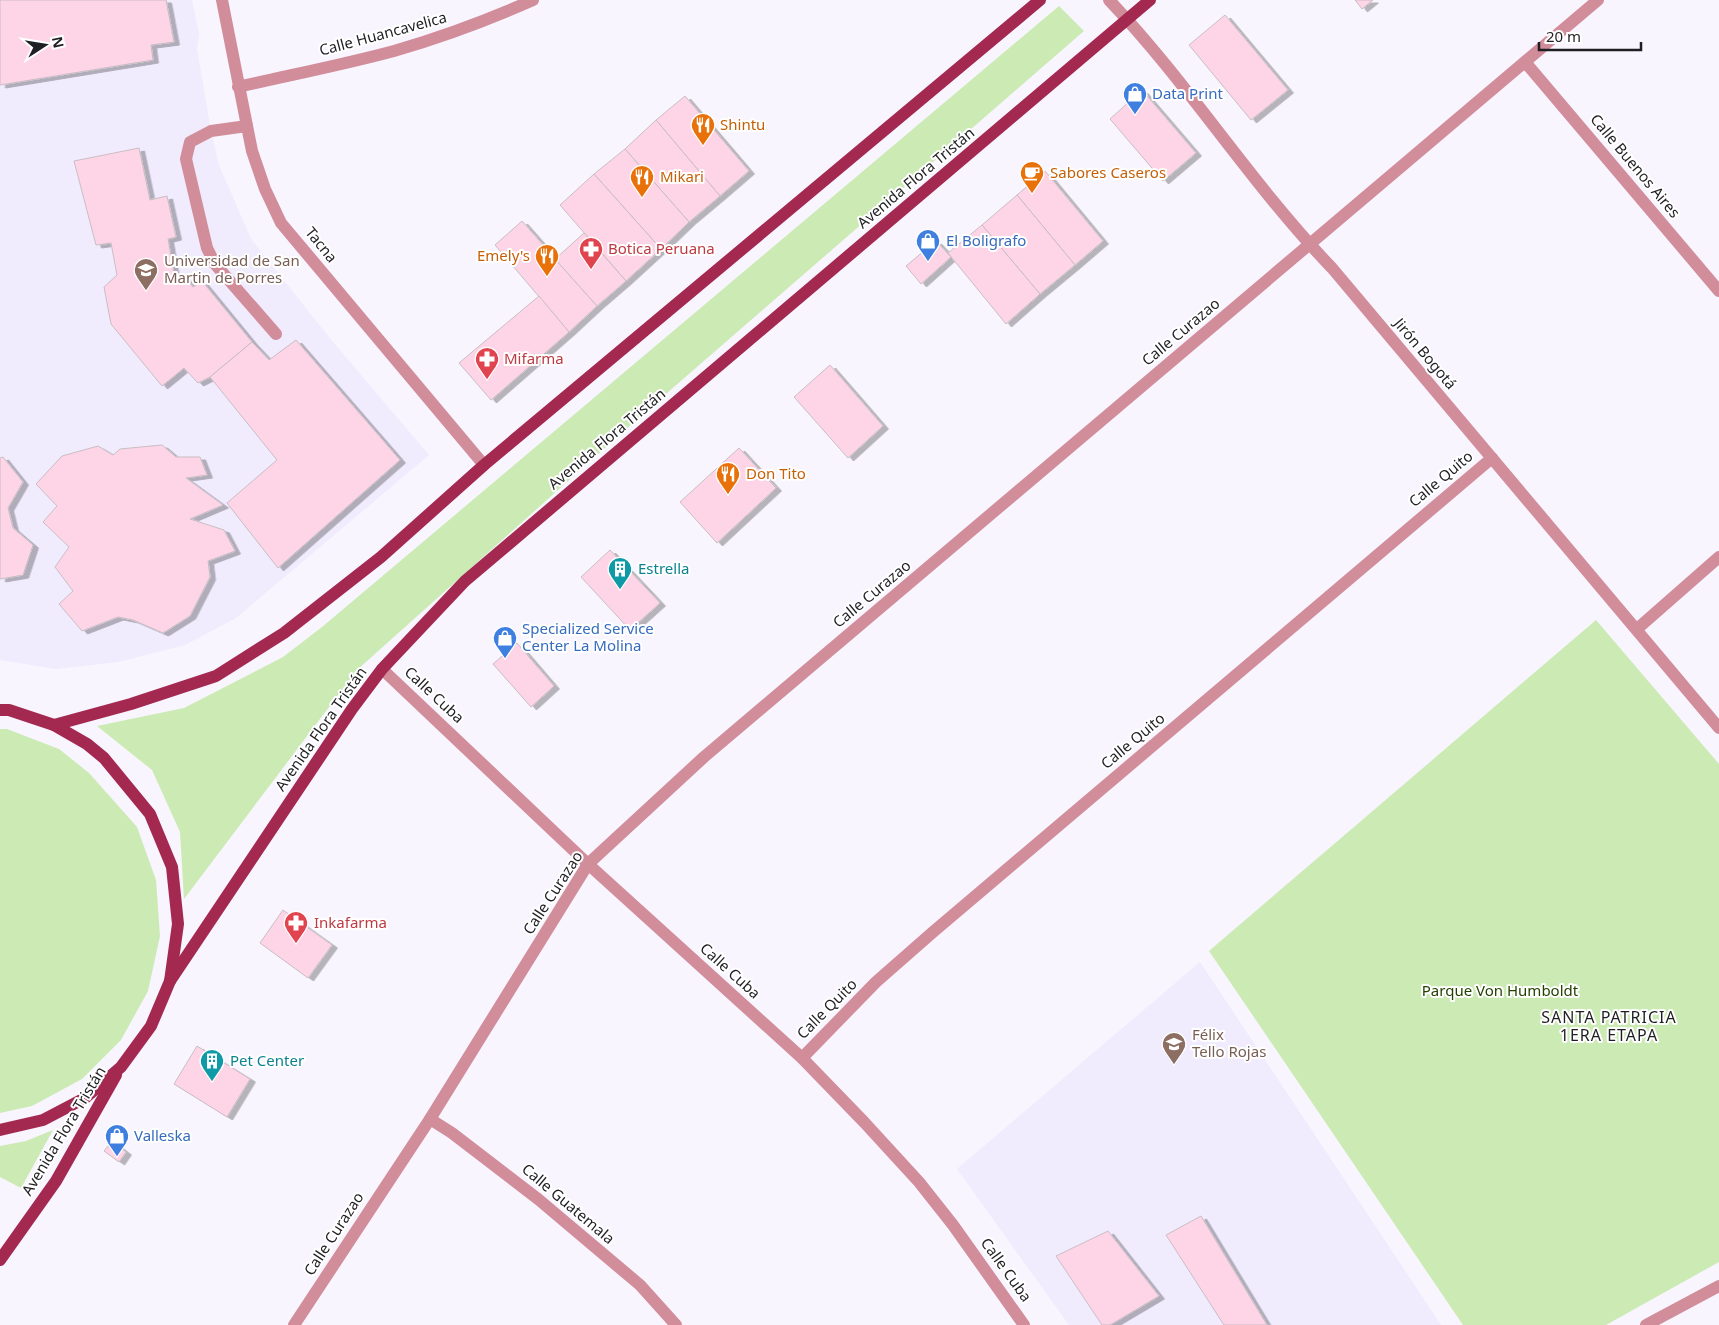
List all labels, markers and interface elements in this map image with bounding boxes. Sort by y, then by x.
street label: Calle Huancavelica [317,6,449,60]
north arrow [20,20,70,70]
scale bar [1539,20,1642,52]
text: 20 m [1546,26,1581,46]
text: N [48,35,69,50]
shop icon: Data Print [1122,81,1148,115]
place label: Data Print [1152,83,1224,103]
street label: Calle Buenos Aires [1586,109,1685,222]
restaurant icon: Shintu [690,112,716,146]
place label: Shintu [720,114,765,134]
street label: Avenida Flora Tristán [853,122,978,232]
cafe icon: Sabores Caseros [1019,160,1045,194]
place label: Sabores Caseros [1050,162,1166,182]
restaurant icon: Mikari [629,164,655,198]
place label: Mikari [660,166,704,186]
street label: Tacna [301,222,342,266]
shop icon: El Boligrafo [915,228,941,262]
place label: El Boligrafo [946,230,1026,250]
pharmacy icon: Botica Peruana [578,236,604,270]
place label: Botica Peruana [608,238,715,258]
restaurant icon: Emely's [534,243,560,277]
place label: Emely's [477,245,530,265]
place label: Universidad de San Martin de Porres [164,250,300,287]
school or university icon: Universidad de San Martin de Porres [133,257,159,291]
street label: Calle Curazao [1137,293,1223,370]
street label: Jirón Bogotá [1389,312,1461,393]
pharmacy icon: Mifarma [474,346,500,380]
place label: Mifarma [504,348,564,368]
street label: Avenida Flora Tristán [544,383,669,493]
street label: Calle Quito [1404,446,1476,511]
restaurant icon: Don Tito [715,461,741,495]
place label: Don Tito [746,463,806,483]
street label: Calle Curazao [828,555,914,632]
building icon: Estrella [607,556,633,590]
place label: Estrella [638,558,689,578]
place label: Specialized Service Center La Molina [522,618,654,655]
shop icon: Specialized Service Center La Molina [492,625,518,659]
street label: Avenida Flora Tristán [270,662,371,794]
street label: Calle Cuba [401,662,469,727]
street label: Calle Quito [1096,708,1168,773]
street label: Calle Curazao [518,847,587,938]
pharmacy icon: Inkafarma [283,910,309,944]
place label: Inkafarma [314,912,387,932]
street label: Calle Cuba [696,938,765,1003]
street label: Calle Quito [792,974,861,1043]
park label: Parque Von Humboldt [1422,980,1579,1000]
district label: SANTA PATRICIA 1ERA ETAPA [1541,1006,1677,1046]
place label: Félix Tello Rojas [1192,1024,1266,1061]
school or university icon: Félix Tello Rojas [1161,1031,1187,1065]
building icon: Pet Center [199,1048,225,1082]
place label: Pet Center [230,1050,304,1070]
street label: Avenida Flora Tristán [17,1062,110,1199]
shop icon: Valleska [104,1123,130,1157]
place label: Valleska [134,1125,191,1145]
street label: Calle Guatemala [518,1159,619,1248]
street label: Calle Curazao [299,1188,368,1279]
street label: Calle Cuba [977,1233,1037,1305]

